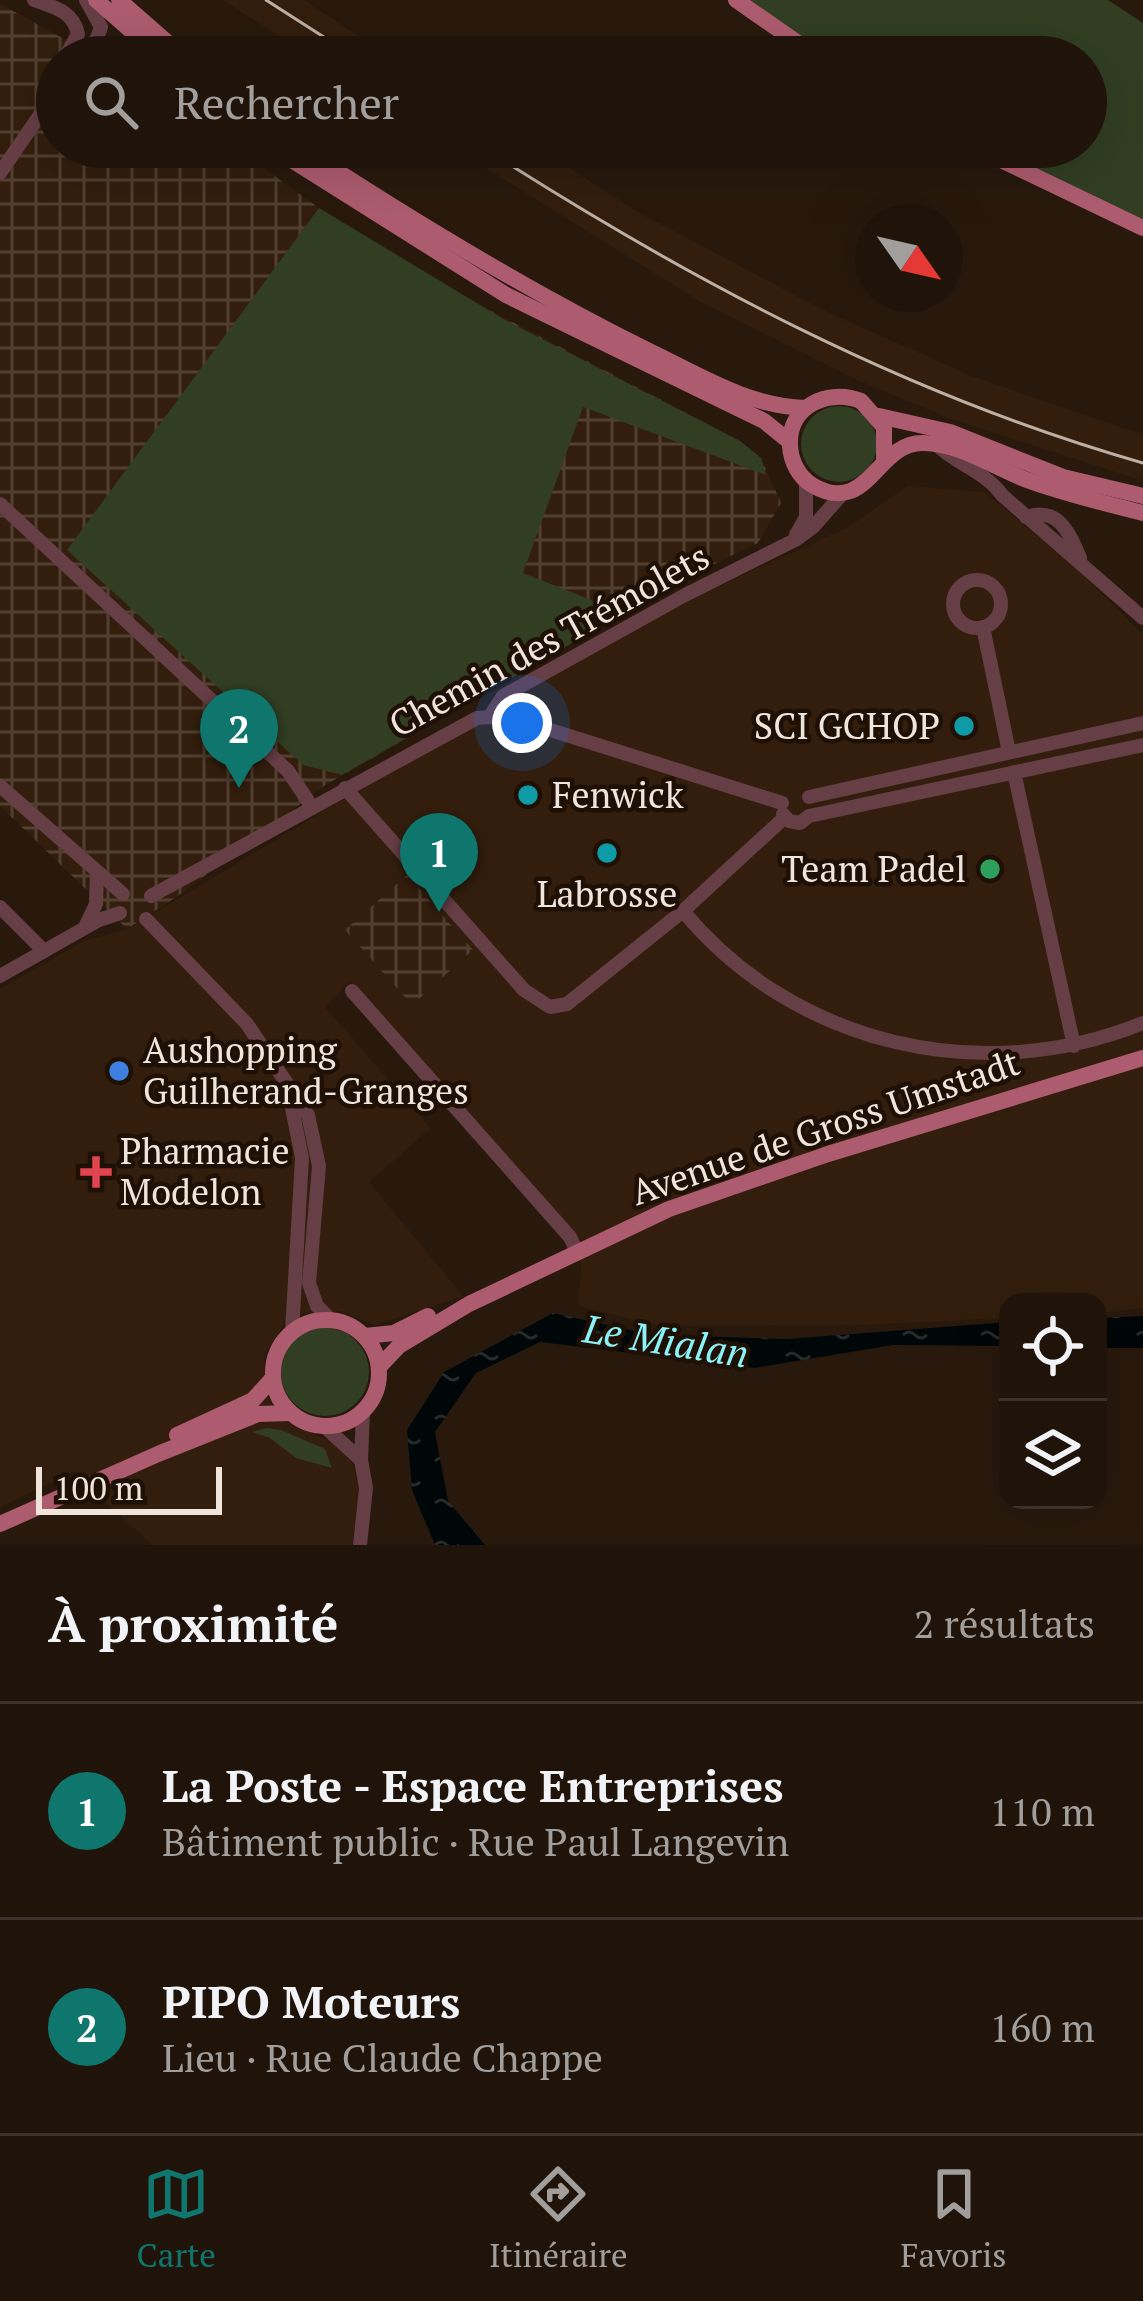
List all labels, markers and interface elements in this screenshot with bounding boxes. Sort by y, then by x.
search box [36,36,1107,168]
icon: search [78,69,144,135]
text: Rechercher [174,72,399,132]
north arrow [855,204,963,312]
street label: Chemin des Trémolets [380,532,717,747]
pin: 2 [200,689,278,788]
your location [492,693,552,753]
place label: SCI GCHOP [754,702,940,749]
marker: SCI GCHOP [951,713,977,739]
place label: Fenwick [552,771,684,818]
marker: Fenwick [515,782,541,808]
pin: 1 [400,813,478,912]
marker: Labrosse [594,840,620,866]
place label: Team Padel [781,845,966,892]
marker: Team Padel [977,856,1003,882]
place label: Labrosse [537,870,677,917]
place label: Aushopping Guilherand-Granges [143,1026,469,1114]
street label: Avenue de Gross Umstadt [624,1038,1025,1215]
marker: Aushopping Guilherand-Granges [106,1058,132,1084]
place label: Pharmacie Modelon [120,1127,290,1215]
marker: Pharmacie Modelon [83,1159,109,1185]
map controls [999,1293,1107,1509]
button: locate [999,1293,1107,1401]
water label: Le Mialan [579,1301,752,1379]
button: layers [999,1401,1107,1509]
scale bar [36,1461,222,1514]
text: 100 m [54,1466,143,1509]
text: À proximité [48,1589,338,1657]
text: 2 résultats [914,1597,1095,1649]
text: La Poste - Espace Entreprises [162,1755,784,1815]
text: 1 [76,1785,98,1837]
text: 110 m [990,1785,1095,1837]
text: Bâtiment public · Rue Paul Langevin [162,1815,789,1867]
text: PIPO Moteurs [162,1971,460,2031]
text: 2 [76,2001,98,2053]
text: 160 m [990,2001,1095,2053]
text: Lieu · Rue Claude Chappe [162,2031,603,2083]
tab: Carte [137,2161,216,2276]
tab: Itinéraire [489,2161,628,2276]
tab: Favoris [901,2161,1006,2276]

